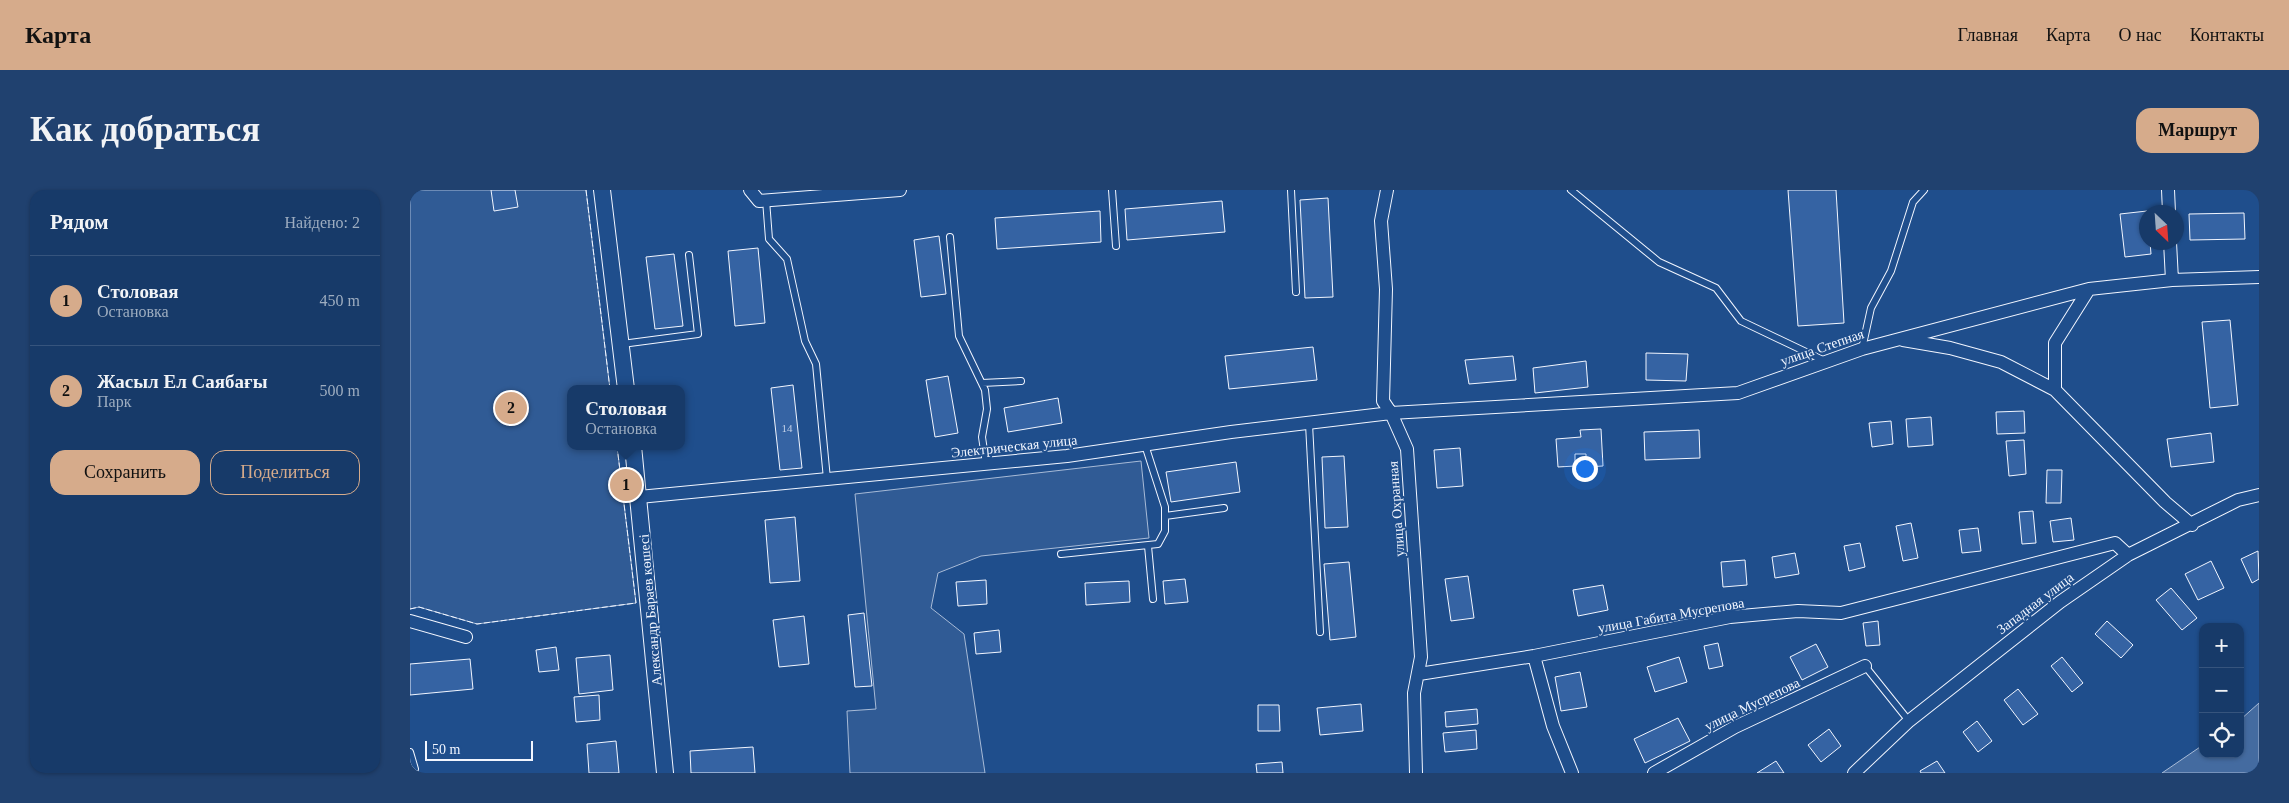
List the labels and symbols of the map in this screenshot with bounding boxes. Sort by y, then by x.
north arrow [2139,205,2184,250]
street label: улица Степная [1778,326,1866,369]
pin: 2 [495,389,527,427]
house number: 14 [782,422,793,434]
street label: Электрическая улица [950,432,1079,461]
your location [1572,456,1598,482]
street label: улица Охранная [1386,460,1407,557]
pin: 1 [610,466,642,504]
street label: Александр Бараев көшесі [636,533,665,687]
street label: Западная улица [1994,569,2077,637]
street label: улица Габита Мусрепова [1597,595,1746,636]
street label: улица Мусрепова [1702,675,1803,734]
scale bar [425,738,532,761]

